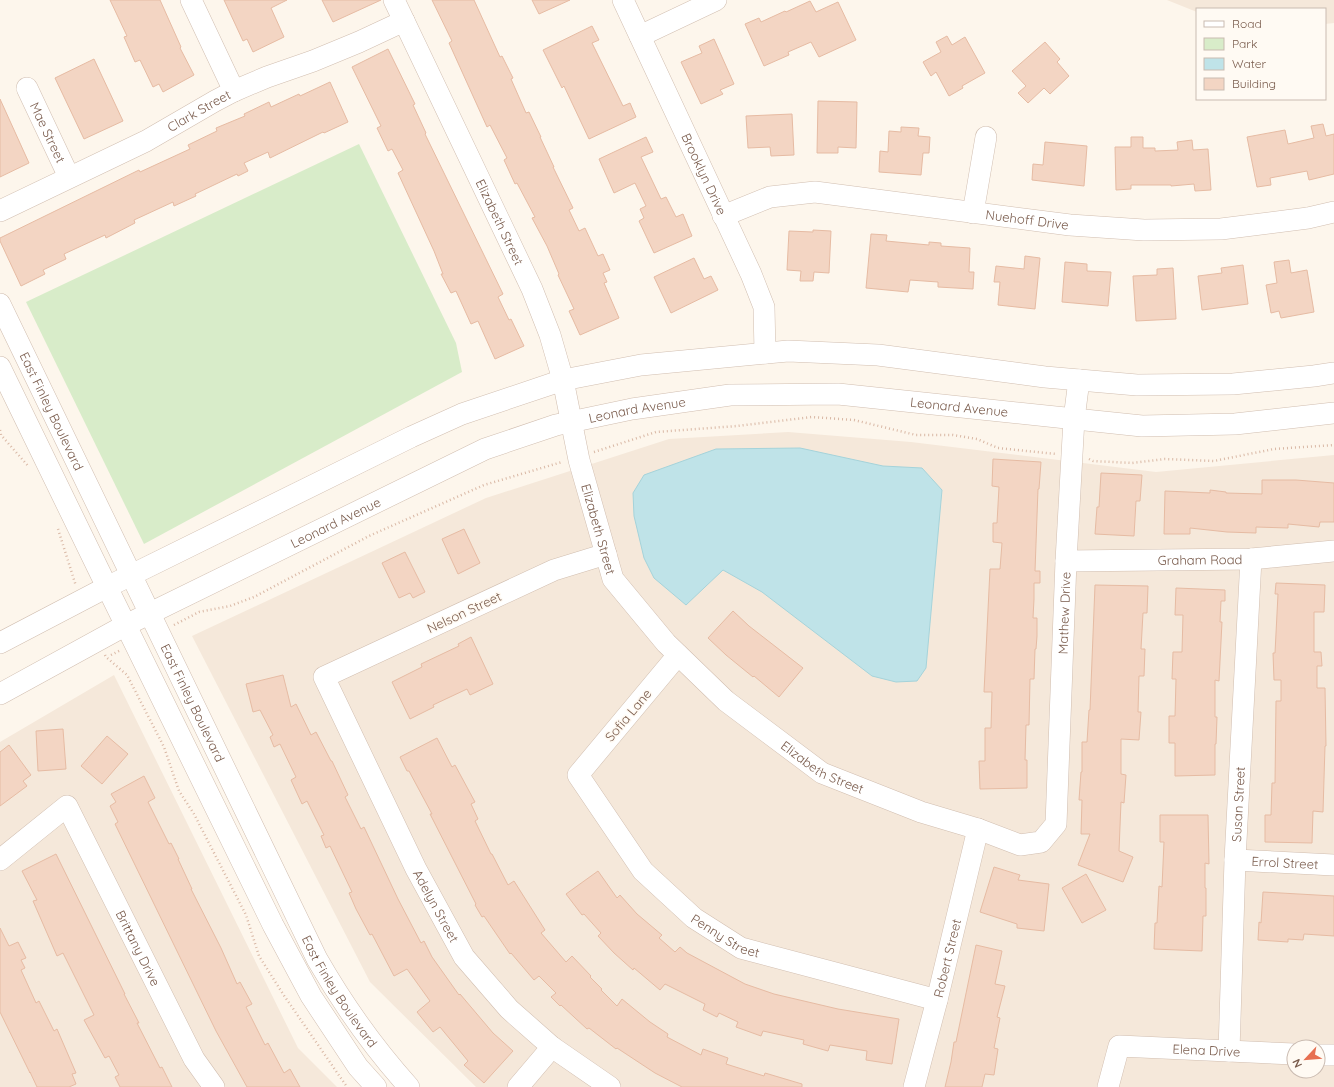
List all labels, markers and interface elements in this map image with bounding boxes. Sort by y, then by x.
legend [1196,8,1326,100]
text: Road [1232,16,1262,31]
text: Park [1232,36,1257,51]
text: Water [1232,56,1267,71]
text: Building [1232,76,1276,91]
street label: Clark Street [164,86,233,135]
street label: Mae Street [27,99,69,165]
street label: Brooklyn Drive [678,131,730,217]
street label: Elizabeth Street [473,176,527,268]
street label: Nuehoff Drive [985,206,1070,233]
street label: East Finley Boulevard [16,349,87,473]
street label: Leonard Avenue [587,393,687,426]
street label: Leonard Avenue [910,394,1009,420]
street label: Elizabeth Street [578,482,619,576]
street label: Leonard Avenue [288,493,383,551]
street label: Graham Road [1158,551,1242,568]
street label: Mathew Drive [1054,571,1074,655]
street label: Nelson Street [424,588,504,636]
street label: East Finley Boulevard [158,641,228,764]
street label: Sofia Lane [601,685,655,745]
street label: Elizabeth Street [778,737,866,797]
street label: Susan Street [1228,766,1248,842]
street label: Errol Street [1251,853,1319,872]
street label: Adelyn Street [410,867,462,945]
street label: Brittany Drive [113,907,164,989]
street label: Penny Street [688,910,761,961]
street label: Robert Street [930,917,964,999]
street label: East Finley Boulevard [299,933,381,1050]
north arrow [1286,1039,1326,1079]
street label: Elena Drive [1172,1040,1241,1060]
text: N [1289,1057,1305,1070]

